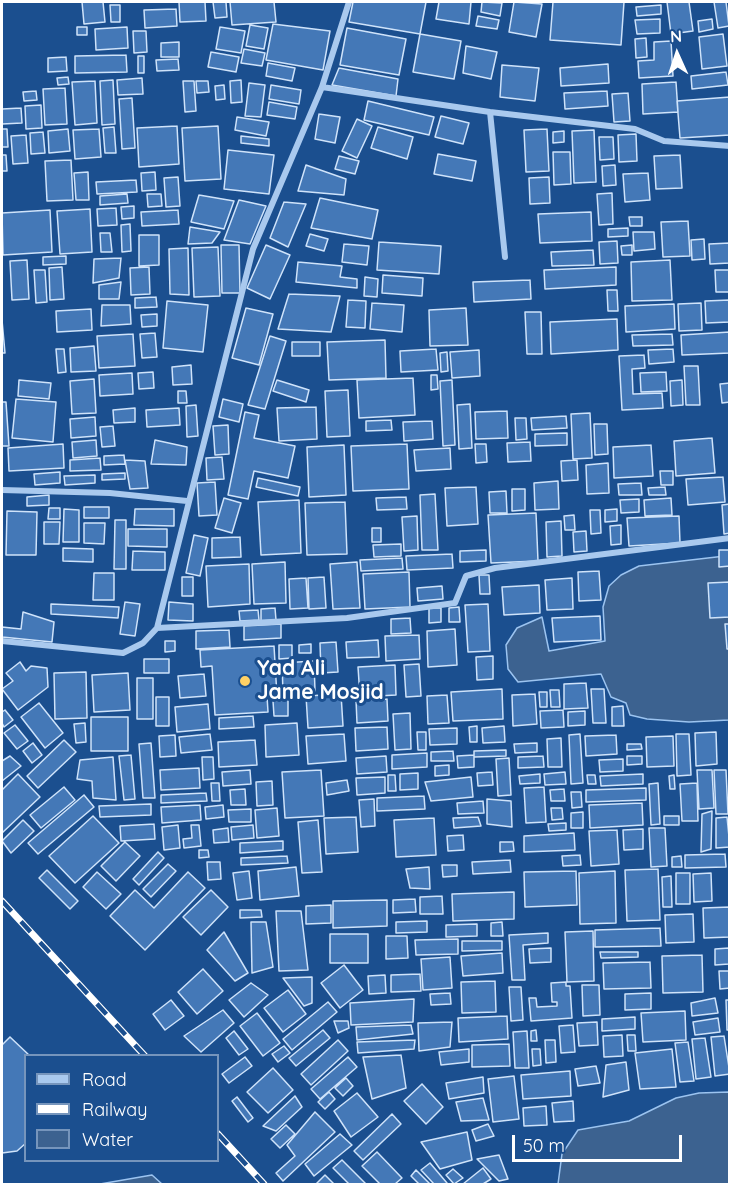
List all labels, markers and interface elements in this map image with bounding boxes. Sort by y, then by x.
north arrow [647,24,707,84]
text: N [670,26,682,46]
place label: Yad Ali Jame Mosjid [257,656,384,706]
marker: Yad Ali Jame Mosjid [238,674,252,688]
legend [24,1054,219,1162]
text: Road [82,1068,127,1091]
text: Railway [82,1098,148,1121]
scale bar [515,1123,684,1161]
text: Water [82,1128,133,1151]
text: 50 m [523,1134,565,1157]

